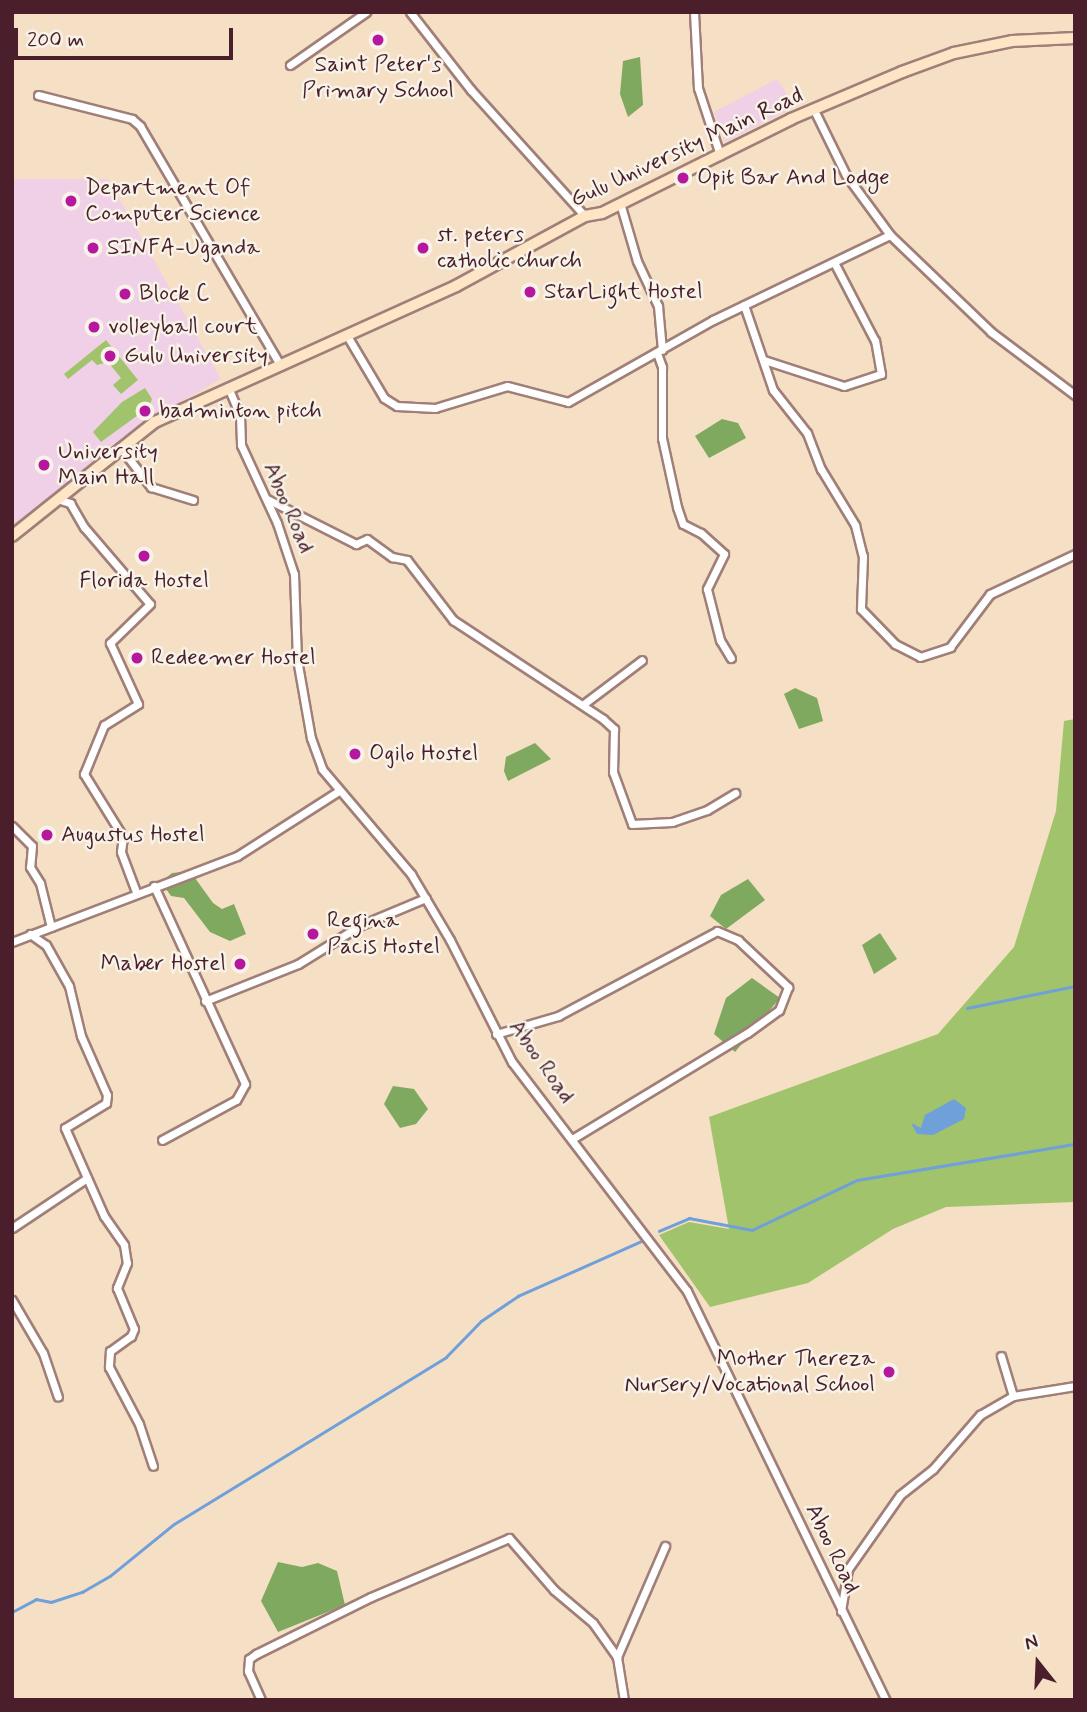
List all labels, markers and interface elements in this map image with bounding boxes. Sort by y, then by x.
scale bar [18,14,236,58]
text: 200 m [27,26,84,54]
marker: Saint Peter's Primary School [370,32,386,48]
place label: Saint Peter's Primary School [302,51,454,105]
street label: Gulu University Main Road [566,82,808,214]
place label: Opit Bar And Lodge [697,164,885,192]
marker: Opit Bar And Lodge [675,170,691,186]
place label: Department Of Computer Science [85,174,266,228]
marker: Department Of Computer Science [63,193,79,209]
place label: st. peters catholic church [437,221,582,275]
place label: SINFA-Uganda [107,234,260,262]
marker: SINFA-Uganda [85,240,101,256]
marker: st. peters catholic church [415,240,431,256]
place label: StarLight Hostel [544,278,705,306]
place label: Block C [139,280,212,308]
marker: StarLight Hostel [522,284,538,300]
marker: Block C [117,286,133,302]
place label: volleyball court [108,313,252,341]
marker: volleyball court [86,319,102,335]
place label: Gulu University [124,342,269,370]
marker: Gulu University [102,348,118,364]
place label: badminton pitch [159,397,322,425]
marker: badminton pitch [137,403,153,419]
place label: University Main Hall [58,438,158,492]
marker: University Main Hall [36,457,52,473]
street label: Aboo Road [256,458,320,558]
marker: Florida Hostel [136,548,152,564]
place label: Florida Hostel [78,567,210,595]
place label: Redeemer Hostel [151,644,318,672]
marker: Redeemer Hostel [129,650,145,666]
place label: Ogilo Hostel [369,740,478,768]
marker: Ogilo Hostel [347,746,363,762]
place label: Augustus Hostel [61,821,207,849]
marker: Augustus Hostel [39,827,55,843]
place label: Regina Pacis Hostel [327,907,441,961]
marker: Regina Pacis Hostel [305,926,321,942]
place label: Maber Hostel [98,950,226,978]
marker: Maber Hostel [232,956,248,972]
street label: Aboo Road [502,1015,580,1109]
place label: Mother Thereza Nursery/Vocational School [625,1345,875,1399]
marker: Mother Thereza Nursery/Vocational School [881,1364,897,1380]
street label: Aboo Road [798,1500,866,1598]
north arrow [1003,1628,1073,1698]
text: N [1021,1629,1041,1656]

